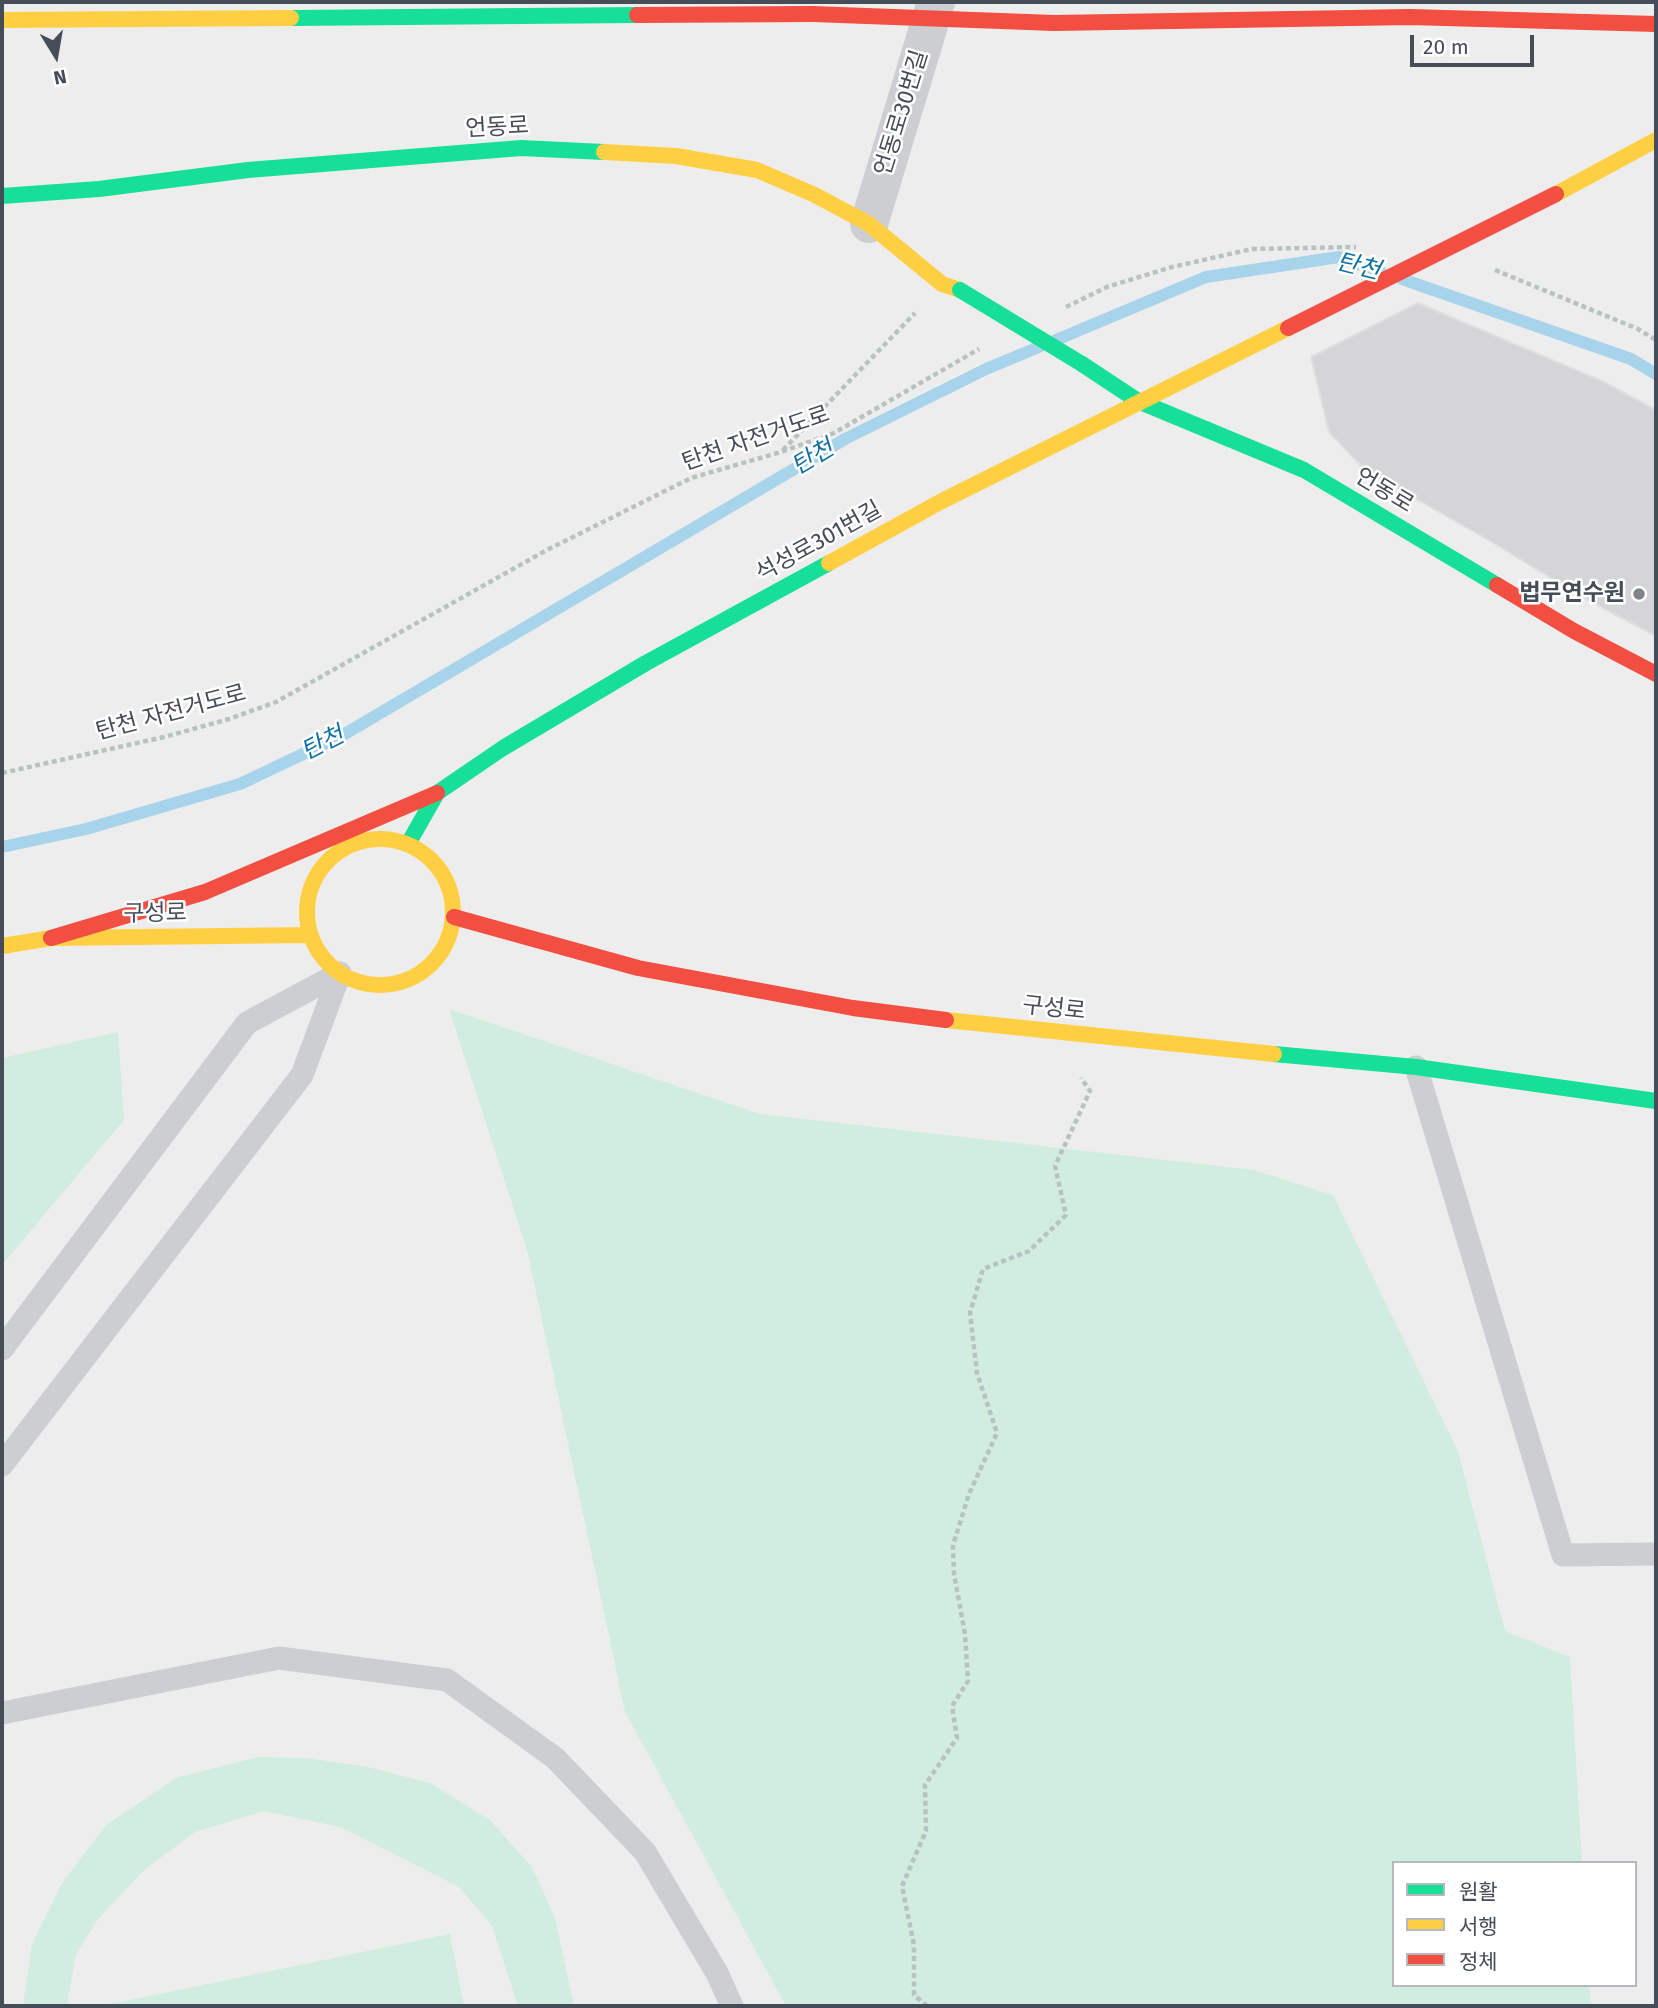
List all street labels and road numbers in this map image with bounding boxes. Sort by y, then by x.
street label: 언동로30번길 [870,47,934,179]
street label: 언동로 [465,113,529,143]
street label: 탄천 자전거도로 [679,401,833,477]
street label: 언동로 [1350,463,1418,519]
street label: 석성로301번길 [751,496,887,588]
street label: 탄천 자전거도로 [93,680,249,746]
street label: 구성로 [123,900,187,928]
street label: 구성로 [1021,992,1087,1026]

